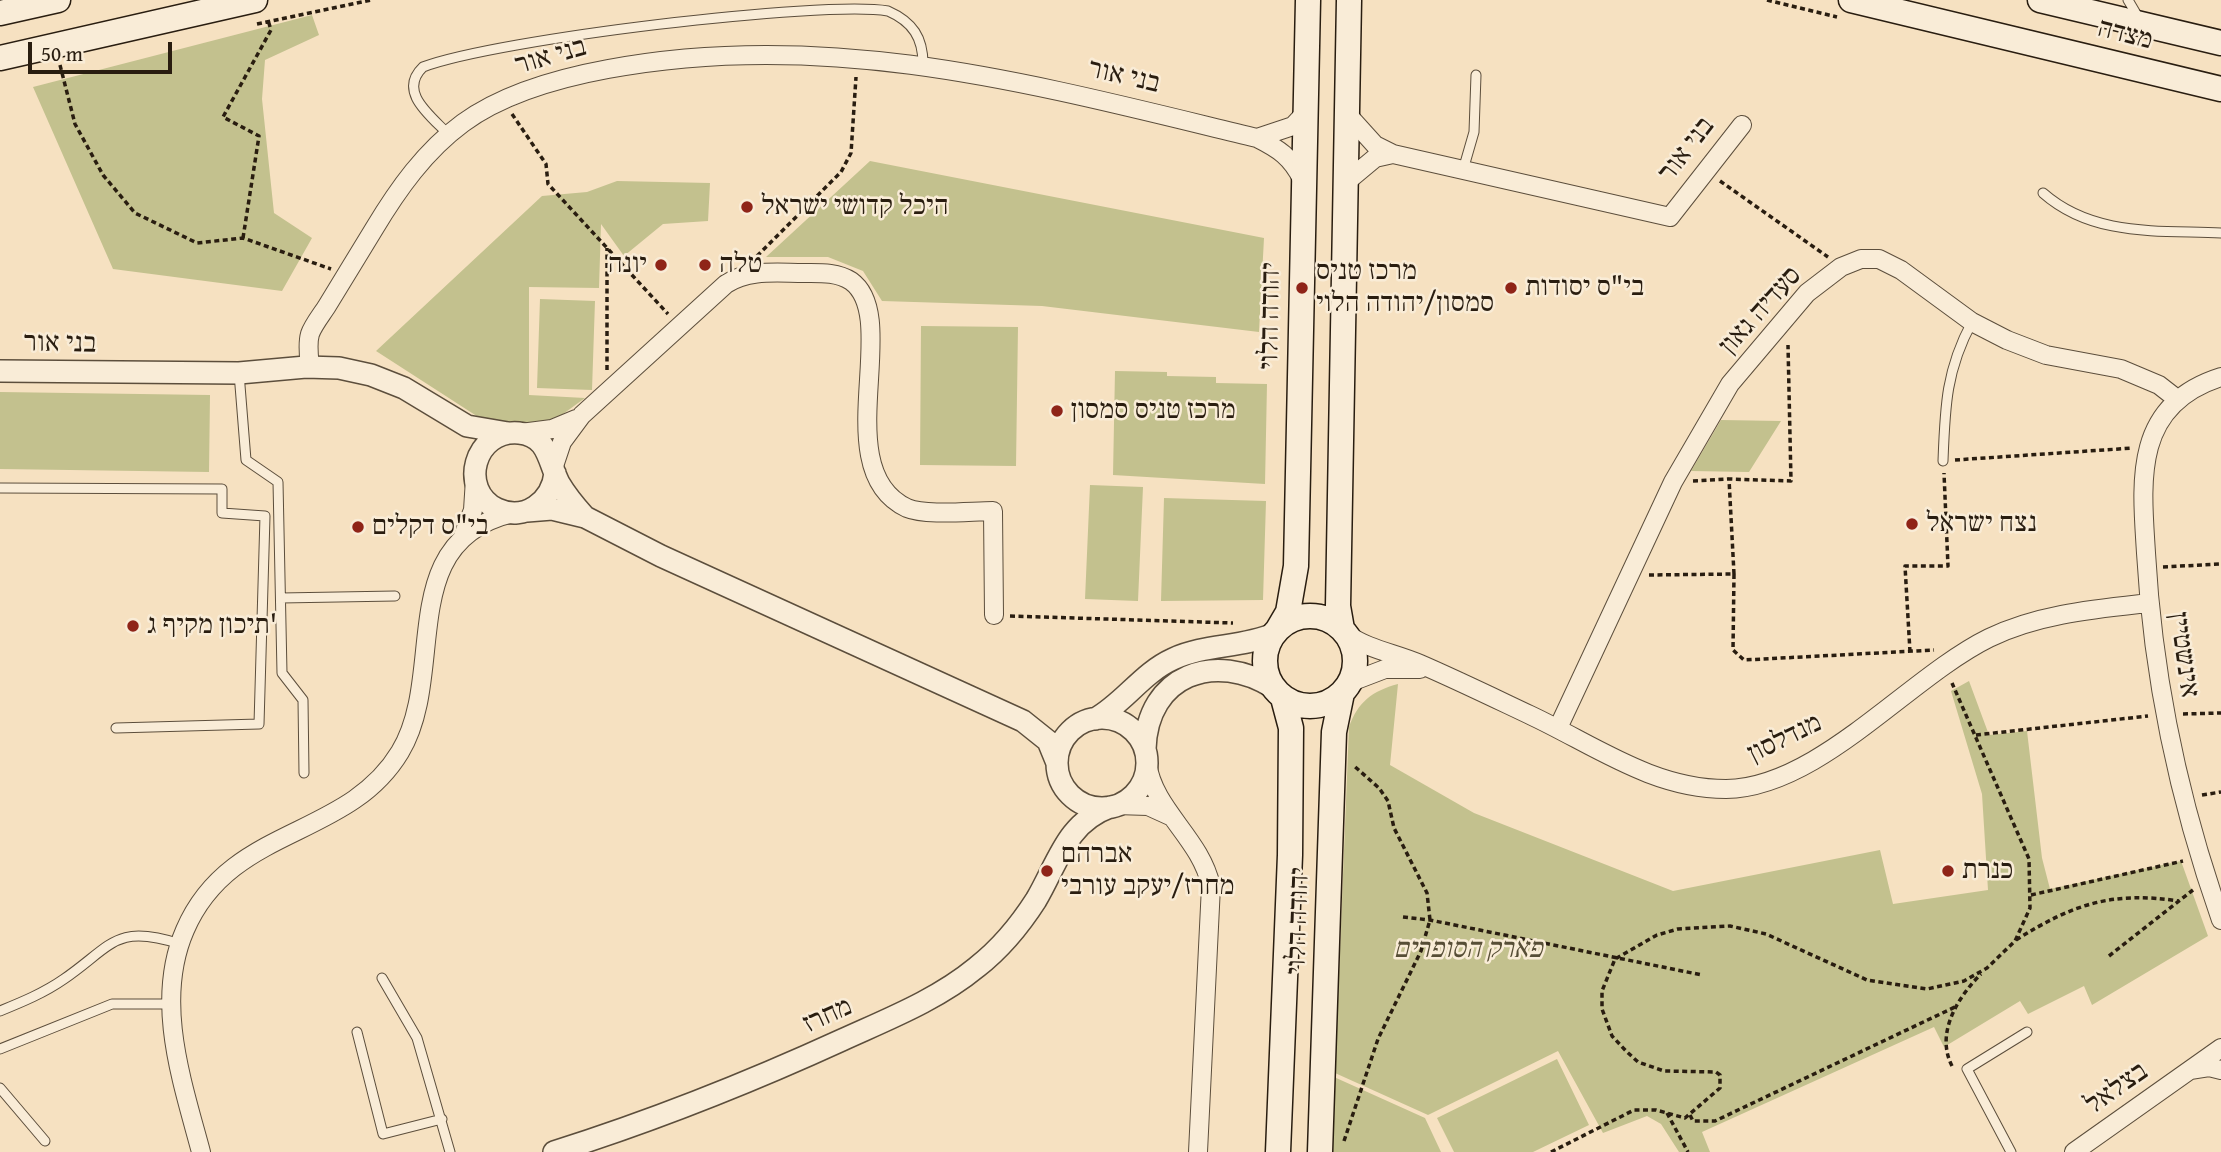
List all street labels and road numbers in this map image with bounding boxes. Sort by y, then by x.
street label: מצדה [2094,12,2156,58]
street label: בני אור [511,31,591,83]
street label: בני אור [1085,52,1163,102]
street label: בני אור [1651,111,1723,189]
street label: סעדיה גאון [1713,260,1809,362]
street label: יהודה הלוי [1253,262,1289,370]
street label: בני אור [23,327,97,361]
street label: אינשטיין [2160,610,2206,700]
street label: מנדלסון [1743,707,1827,771]
street label: יהודה הלוי [1280,867,1318,975]
street label: מחרז [798,990,858,1042]
street label: בצלאל [2079,1055,2155,1123]

